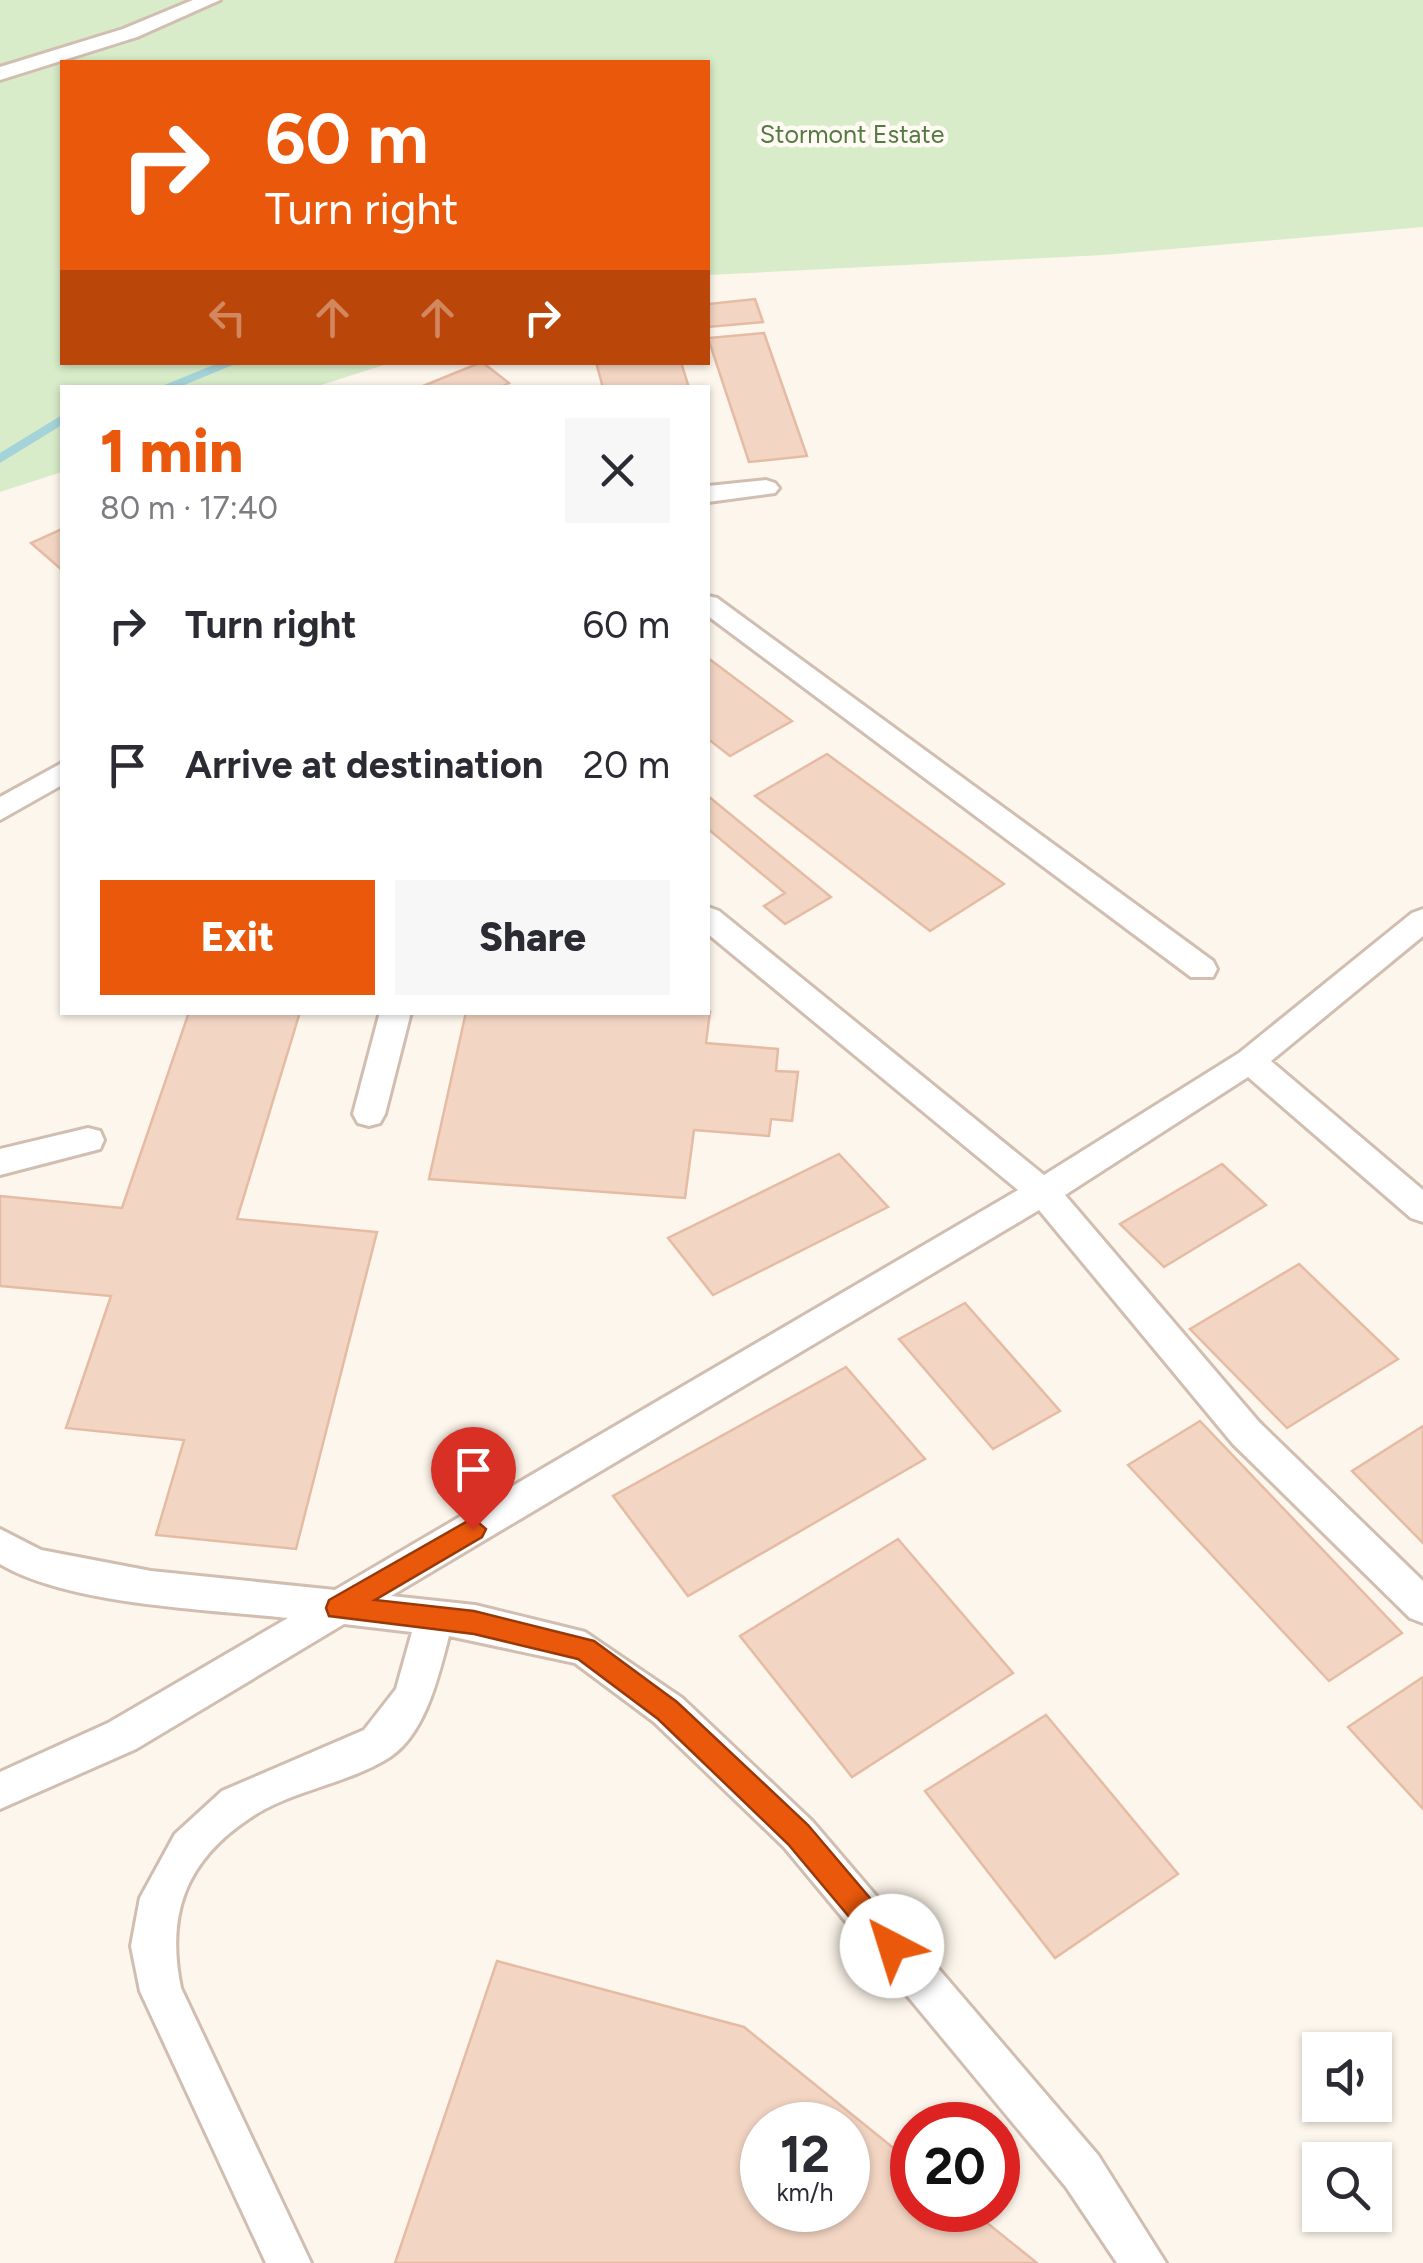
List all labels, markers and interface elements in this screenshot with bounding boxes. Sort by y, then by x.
text: 60 m [265,96,429,181]
icon: right [100,100,230,230]
park label: Stormont Estate [760,119,944,149]
text: Turn right [265,181,458,235]
icon: left [200,290,255,345]
icon: ahead [305,290,360,345]
icon: ahead [410,290,465,345]
icon: right [515,290,570,345]
text: 1 min [100,415,243,487]
button: close [565,418,670,523]
text: 80 m · 17:40 [100,489,278,527]
icon: right [100,598,155,653]
text: Turn right [185,602,357,648]
text: 60 m [582,602,670,648]
icon: arrive [100,738,155,793]
text: Arrive at destination [185,742,543,788]
text: 20 m [583,742,670,788]
button: Exit [100,880,375,995]
button: Share [395,880,670,995]
pin [431,1427,516,1530]
icon: arrive [446,1442,501,1497]
position arrow [840,1894,944,1998]
map controls [1302,2032,1392,2232]
button: sound [1302,2032,1392,2122]
speed limit sign: 20 [890,2102,1020,2232]
text: 12 [780,2124,830,2185]
button: search [1302,2142,1392,2232]
text: km/h [776,2177,834,2207]

